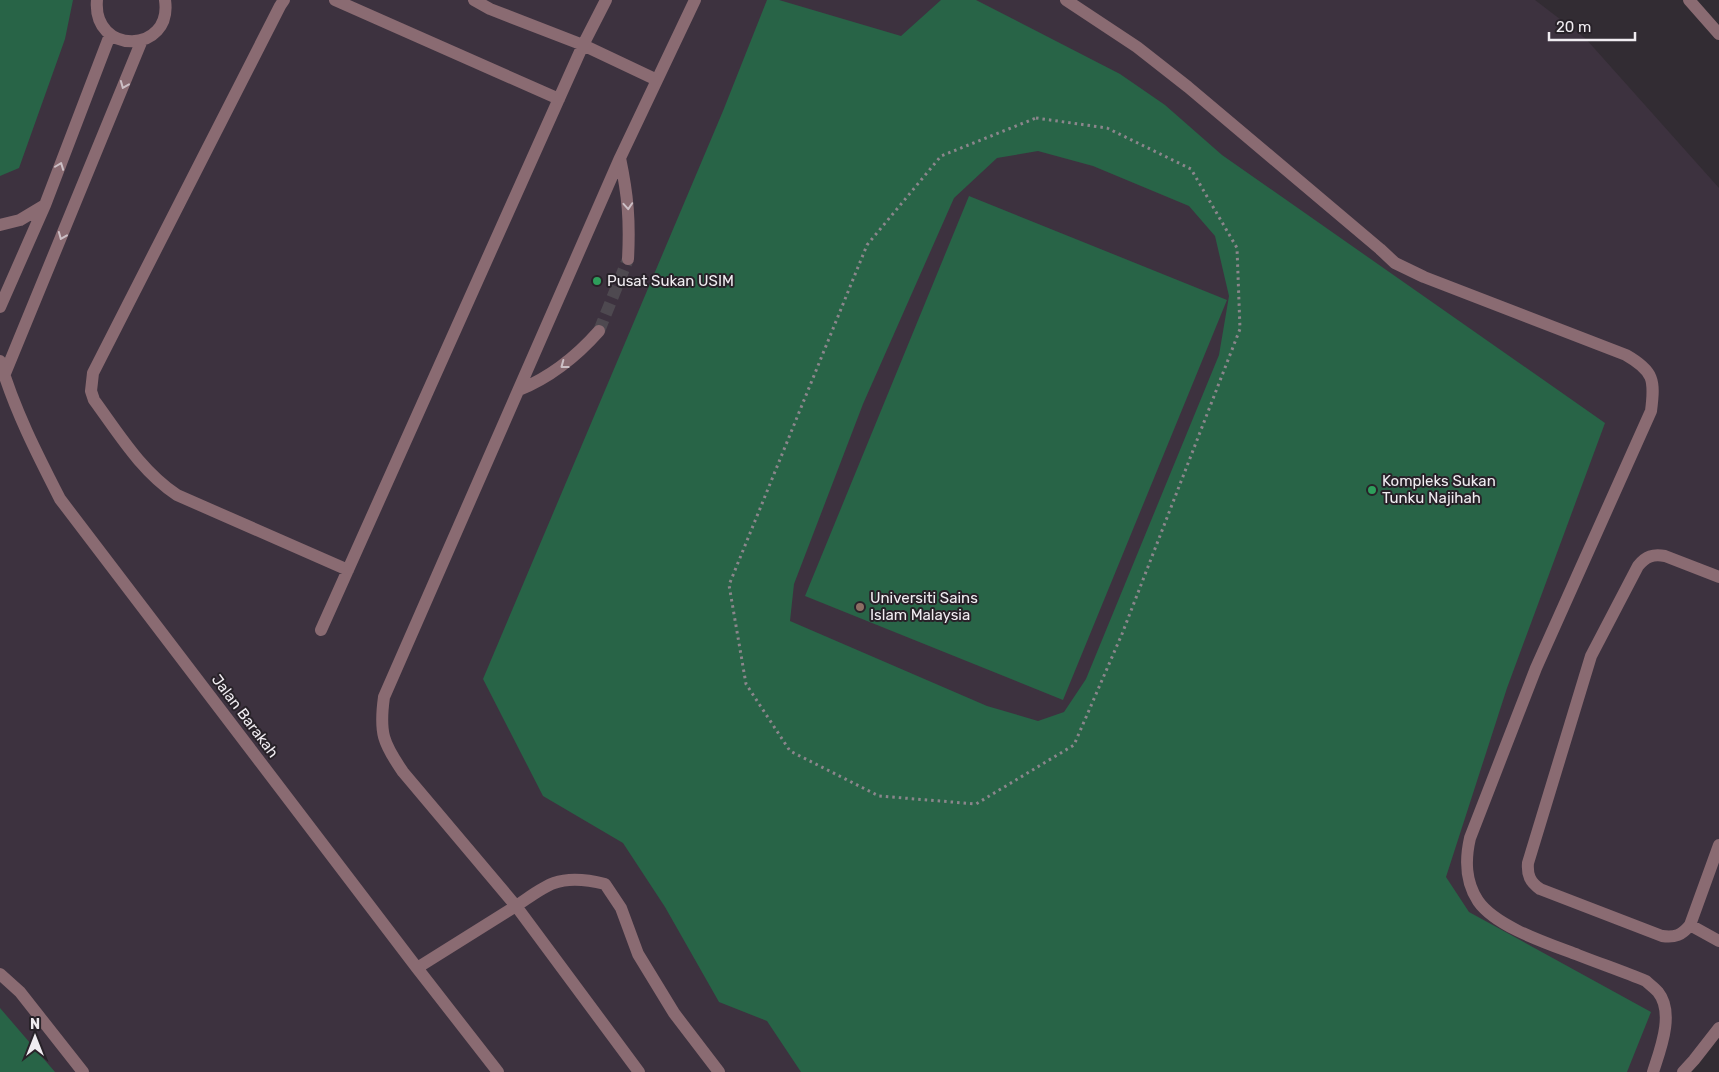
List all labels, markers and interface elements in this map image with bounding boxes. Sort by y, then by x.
scale bar [1549,10,1635,42]
text: 20 m [1556,18,1591,36]
one-way arrow [119,81,129,89]
one-way arrow [54,162,64,171]
one-way arrow [623,203,634,211]
one-way arrow [58,231,68,240]
place label: Pusat Sukan USIM [607,272,734,290]
marker: Pusat Sukan USIM [591,275,603,287]
one-way arrow [560,359,570,368]
place label: Kompleks Sukan Tunku Najihah [1382,472,1496,507]
marker: Kompleks Sukan Tunku Najihah [1366,484,1378,496]
place label: Universiti Sains Islam Malaysia [870,589,978,624]
marker: Universiti Sains Islam Malaysia [854,601,866,613]
street label: Jalan Barakah [208,671,282,761]
north arrow [10,1012,60,1062]
text: N [30,1016,40,1033]

